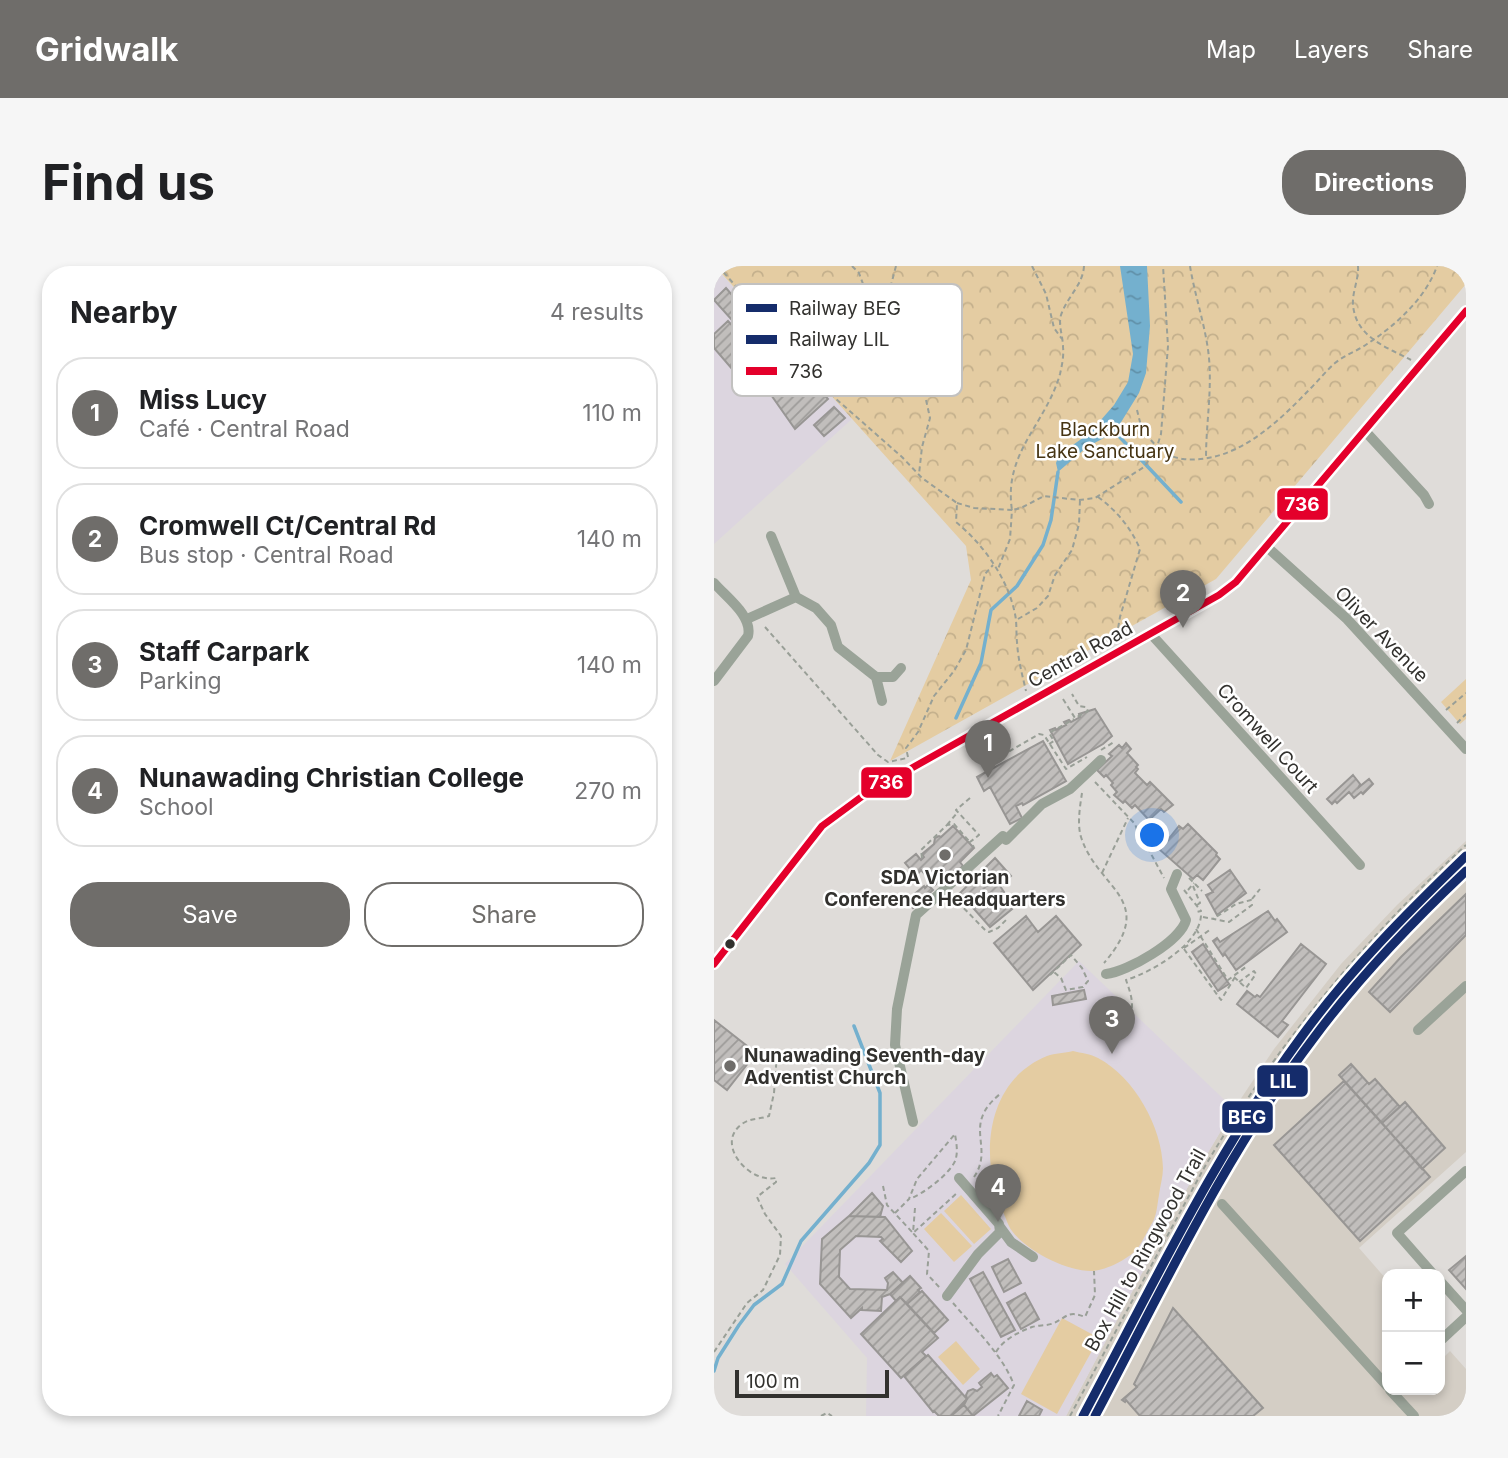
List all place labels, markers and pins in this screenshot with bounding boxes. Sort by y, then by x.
pin: 2 [1160,570,1206,628]
pin: 1 [965,720,1011,778]
marker: SDA Victorian Conference Headquarters [937,847,953,863]
place label: SDA Victorian Conference Headquarters [824,866,1066,911]
unlabelled marker [723,937,737,951]
pin: 3 [1089,996,1135,1054]
place label: Nunawading Seventh-day Adventist Church [744,1044,986,1089]
marker: Nunawading Seventh-day Adventist Church [722,1058,738,1074]
pin: 4 [975,1164,1021,1222]

